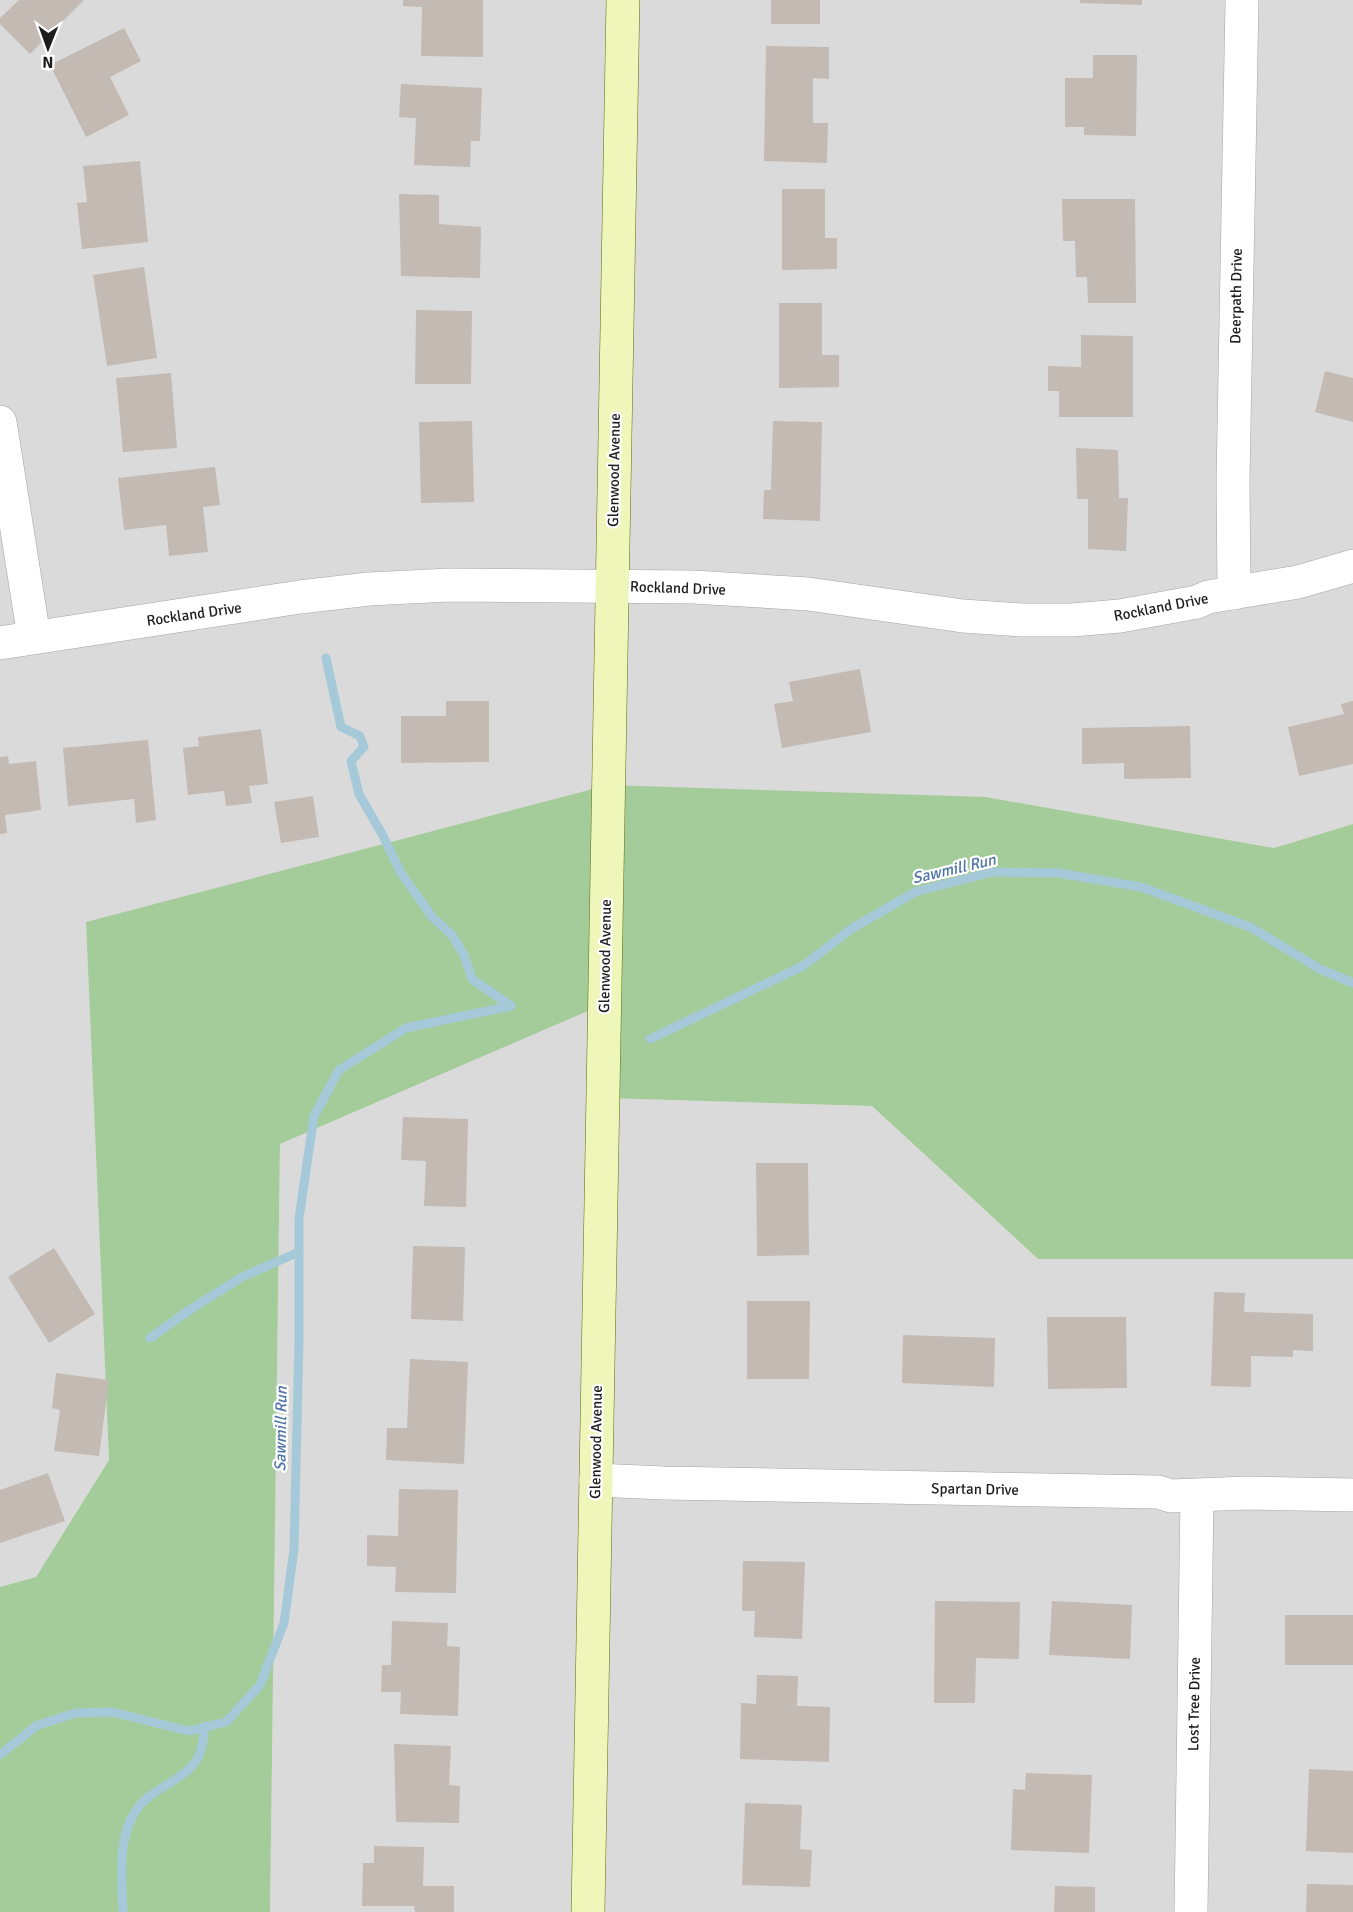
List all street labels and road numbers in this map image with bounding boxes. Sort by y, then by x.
street label: Deerpath Drive [1226,248,1246,344]
street label: Glenwood Avenue [604,413,624,527]
street label: Rockland Drive [630,577,726,599]
street label: Rockland Drive [1112,589,1210,625]
street label: Rockland Drive [145,598,243,630]
street label: Glenwood Avenue [595,899,615,1013]
street label: Glenwood Avenue [586,1385,606,1499]
street label: Spartan Drive [931,1479,1019,1499]
street label: Lost Tree Drive [1184,1657,1204,1751]

